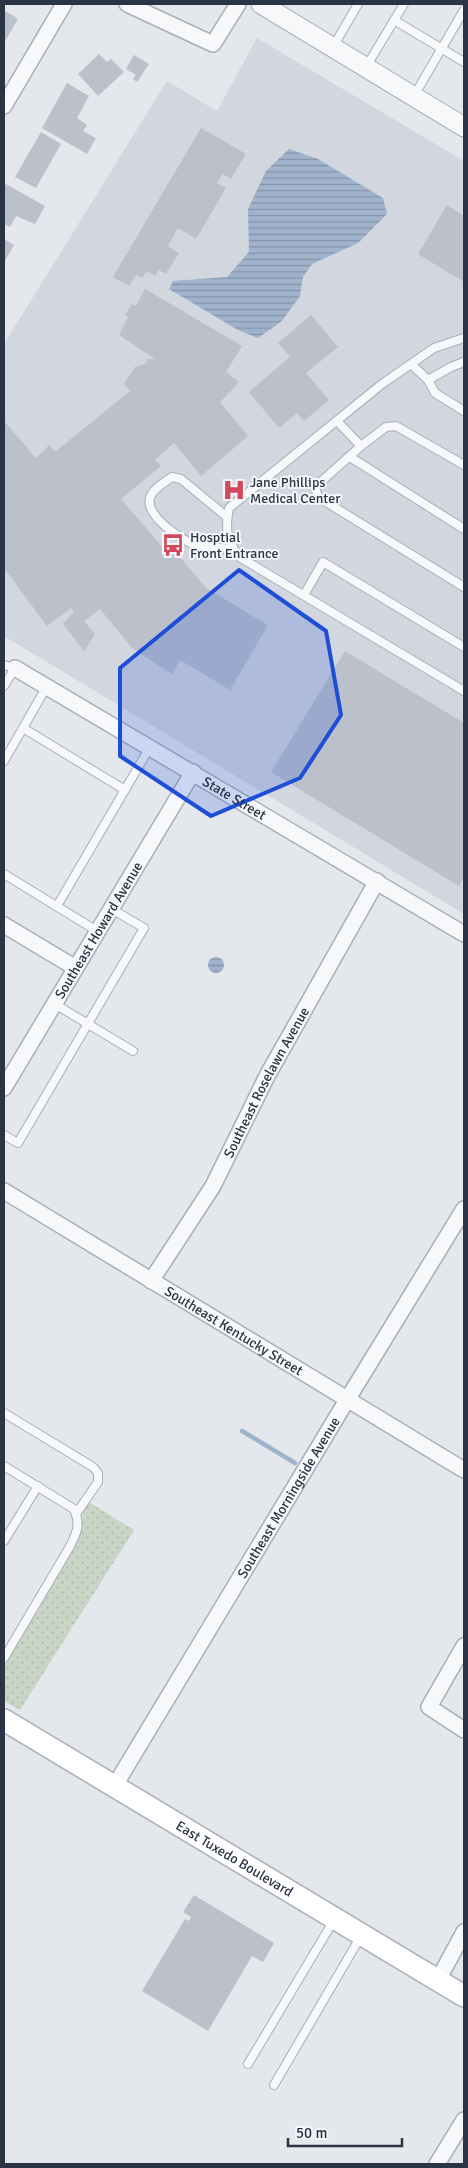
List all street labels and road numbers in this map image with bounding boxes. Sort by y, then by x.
street label: State Street [199,773,269,824]
street label: Southeast Howard Avenue [51,859,146,1002]
street label: Southeast Roselawn Avenue [220,1004,313,1161]
street label: Southeast Kentucky Street [162,1283,306,1379]
street label: Southeast Morningside Avenue [234,1414,344,1581]
street label: East Tuxedo Boulevard [173,1817,296,1900]

